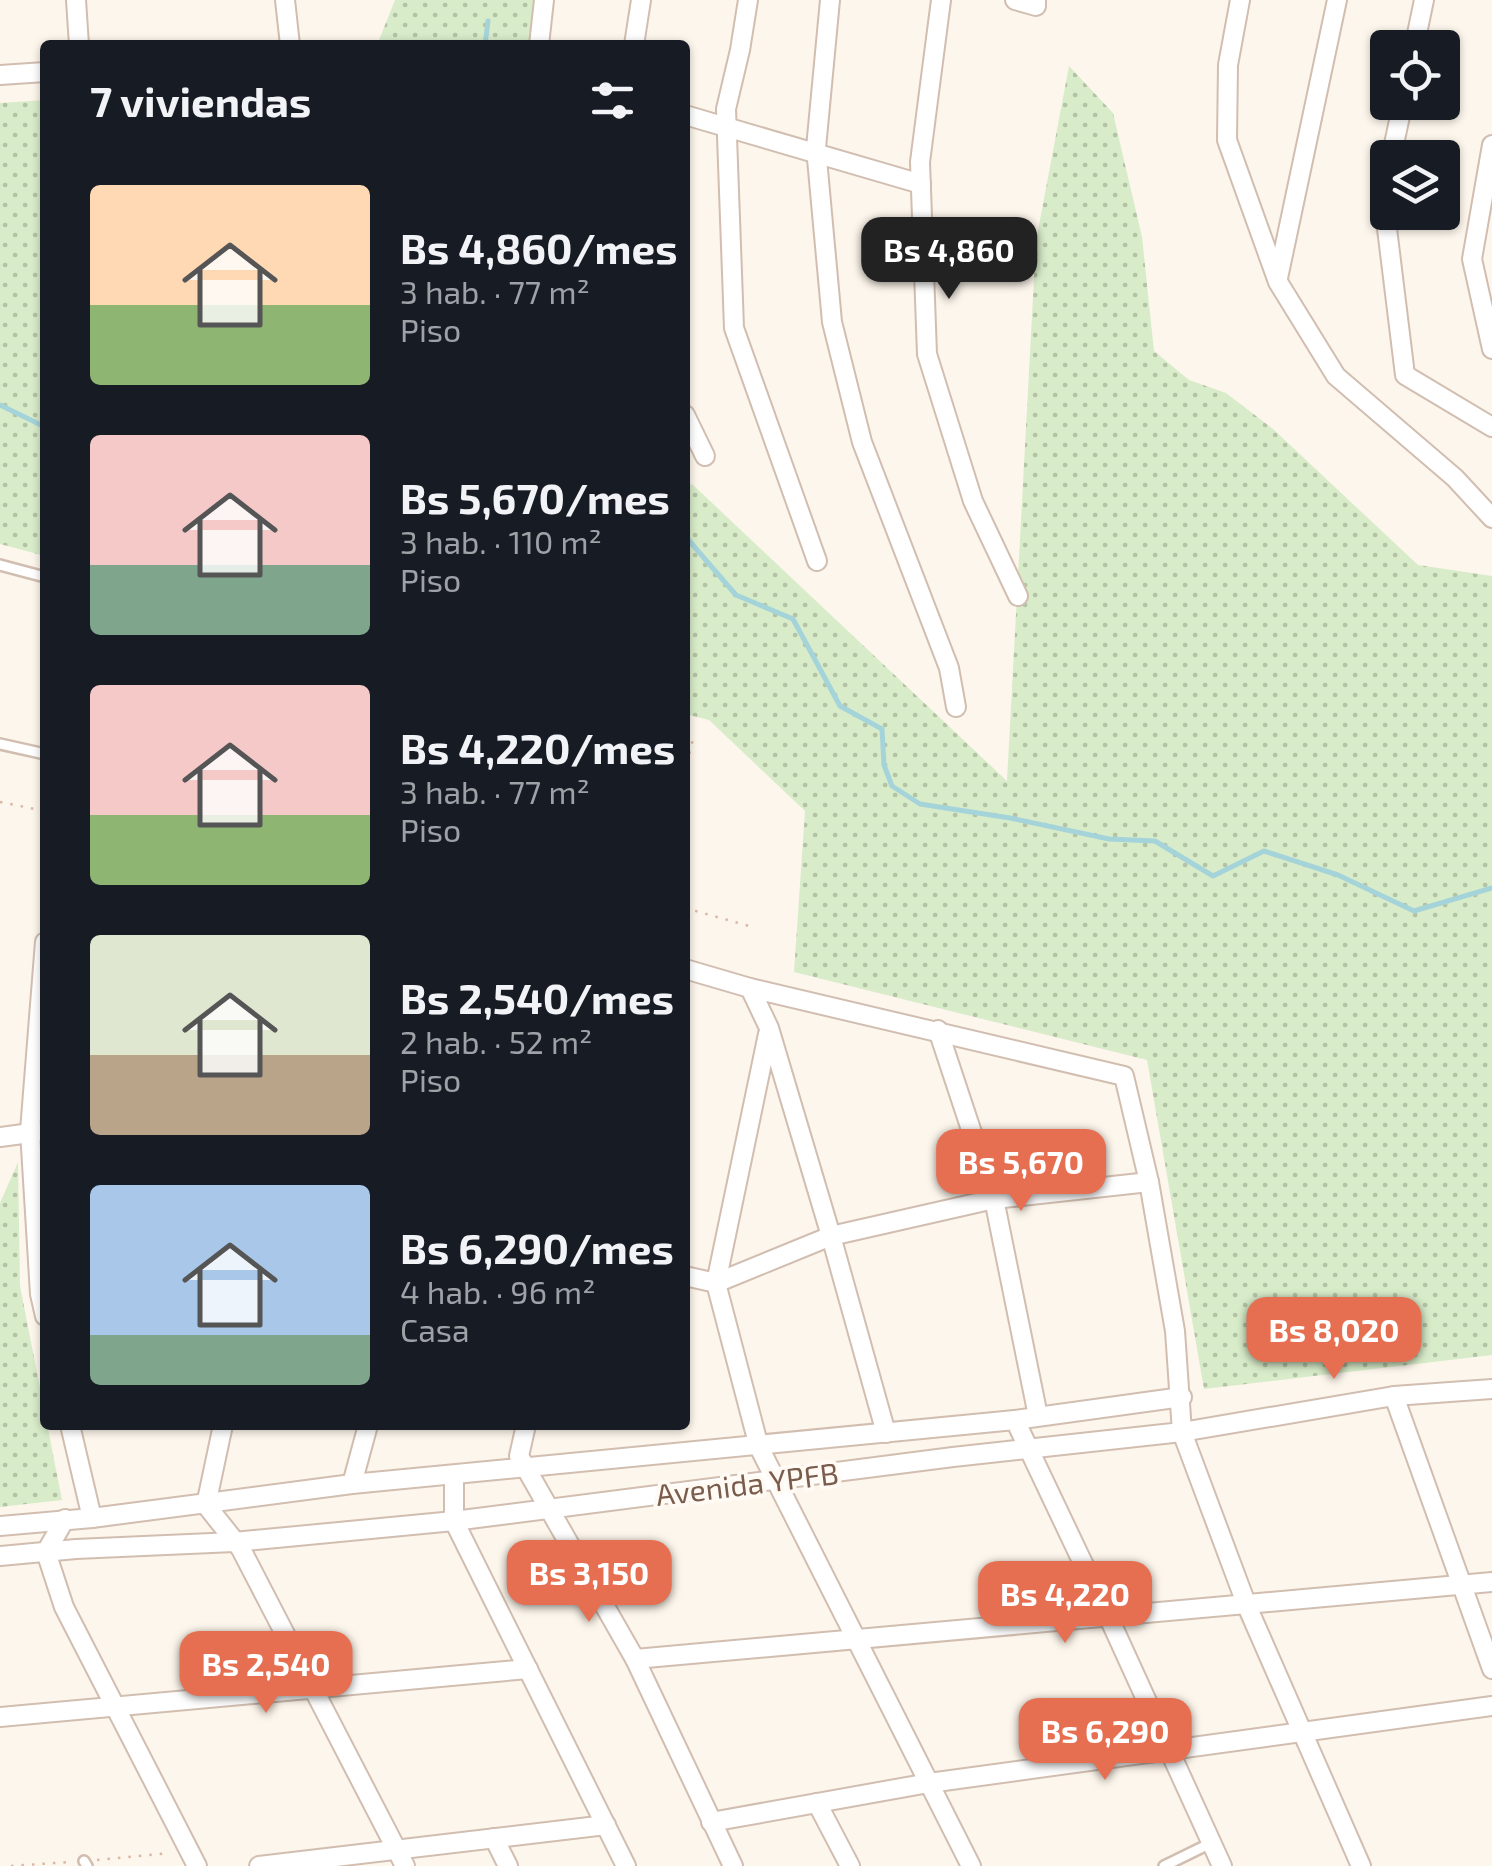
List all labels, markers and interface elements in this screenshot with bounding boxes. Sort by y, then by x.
map controls [1370,30,1460,230]
button: locate [1370,30,1460,120]
icon: filters [585,73,640,128]
text: 7 viviendas [90,75,311,125]
button: layers [1370,140,1460,230]
pin: Bs 4,860 [846,217,1052,302]
text: Bs 4,860/mes [400,222,677,272]
icon: home [170,225,290,345]
text: Bs 4,860 [883,230,1015,268]
text: 3 hab. · 77 m² [400,272,590,310]
text: Piso [400,310,461,348]
text: Bs 5,670/mes [400,472,670,522]
icon: home [170,475,290,595]
text: 3 hab. · 110 m² [400,522,602,560]
text: Piso [400,560,461,598]
text: Bs 4,220/mes [400,722,675,772]
icon: home [170,725,290,845]
text: 3 hab. · 77 m² [400,772,590,810]
text: Piso [400,810,461,848]
text: Bs 2,540/mes [400,972,674,1022]
icon: home [170,975,290,1095]
text: 2 hab. · 52 m² [400,1022,592,1060]
text: Piso [400,1060,461,1098]
pin: Bs 5,670 [918,1129,1124,1214]
text: Bs 5,670 [958,1142,1084,1180]
text: Bs 6,290/mes [400,1222,674,1272]
icon: home [170,1225,290,1345]
text: 4 hab. · 96 m² [400,1272,595,1310]
pin: Bs 8,020 [1231,1297,1437,1382]
text: Casa [400,1310,470,1348]
text: Bs 8,020 [1268,1310,1400,1348]
street label: Avenida YPFB [654,1454,840,1512]
pin: Bs 3,150 [486,1540,692,1625]
text: Bs 3,150 [529,1553,649,1591]
pin: Bs 4,220 [962,1561,1168,1646]
text: Bs 4,220 [1000,1574,1130,1612]
pin: Bs 2,540 [163,1631,369,1716]
text: Bs 2,540 [202,1644,330,1682]
pin: Bs 6,290 [1002,1698,1208,1783]
text: Bs 6,290 [1041,1711,1169,1749]

